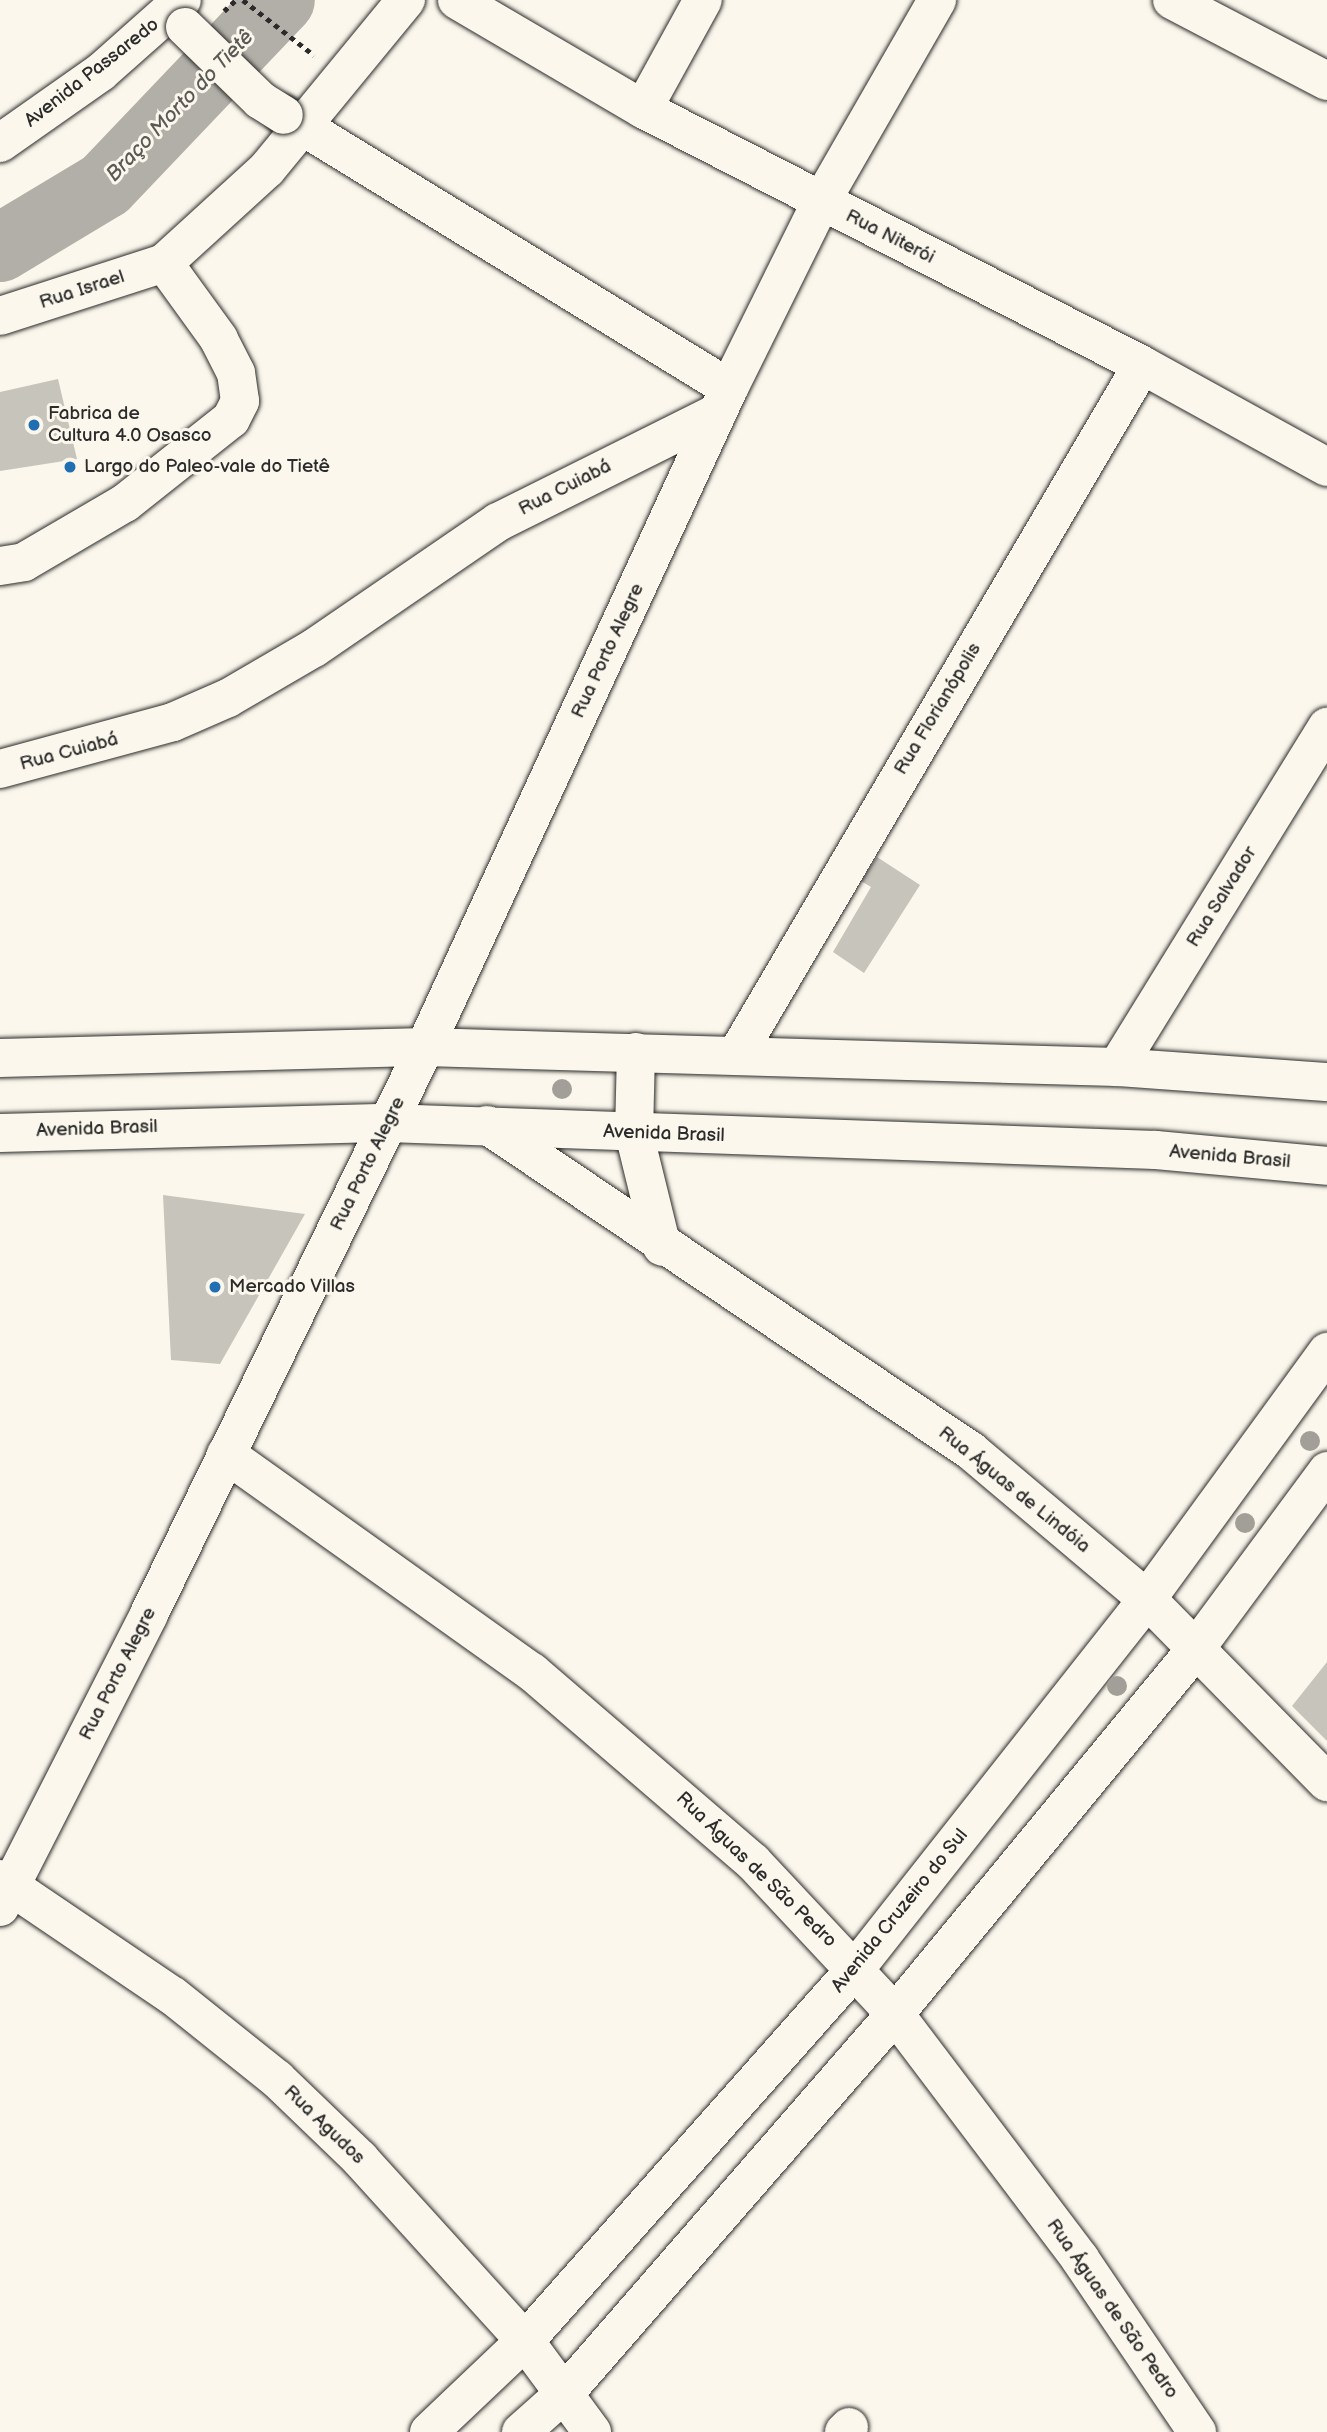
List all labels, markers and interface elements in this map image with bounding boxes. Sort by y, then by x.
street label: Avenida Passaredo [20,13,164,133]
water label: Braço Morto do Tietê [101,25,259,187]
street label: Rua Niterói [842,205,938,269]
street label: Rua Israel [37,266,127,314]
place label: Fabrica de Cultura 4.0 Osasco [48,403,212,447]
marker: Fabrica de Cultura 4.0 Osasco [26,417,42,433]
street label: Rua Cuiabá [515,455,615,521]
place label: Largo do Paleo-vale do Tietê [84,456,330,478]
marker: Largo do Paleo-vale do Tietê [62,459,78,475]
street label: Rua Porto Alegre [567,580,649,722]
street label: Rua Florianópolis [890,639,986,779]
street label: Rua Cuiabá [17,728,121,776]
street label: Rua Salvador [1182,842,1262,952]
street label: Rua Porto Alegre [326,1093,410,1235]
street label: Avenida Brasil [36,1115,158,1143]
street label: Avenida Brasil [603,1120,725,1148]
street label: Avenida Brasil [1168,1140,1292,1174]
place label: Mercado Villas [229,1276,356,1298]
marker: Mercado Villas [207,1279,223,1295]
street label: Rua Águas de Lindóia [934,1422,1094,1558]
street label: Rua Porto Alegre [75,1604,161,1744]
street label: Rua Águas de São Pedro [671,1787,841,1953]
street label: Avenida Cruzeiro do Sul [827,1824,973,1998]
street label: Rua Agudos [279,2081,369,2169]
street label: Rua Águas de São Pedro [1041,2215,1183,2403]

